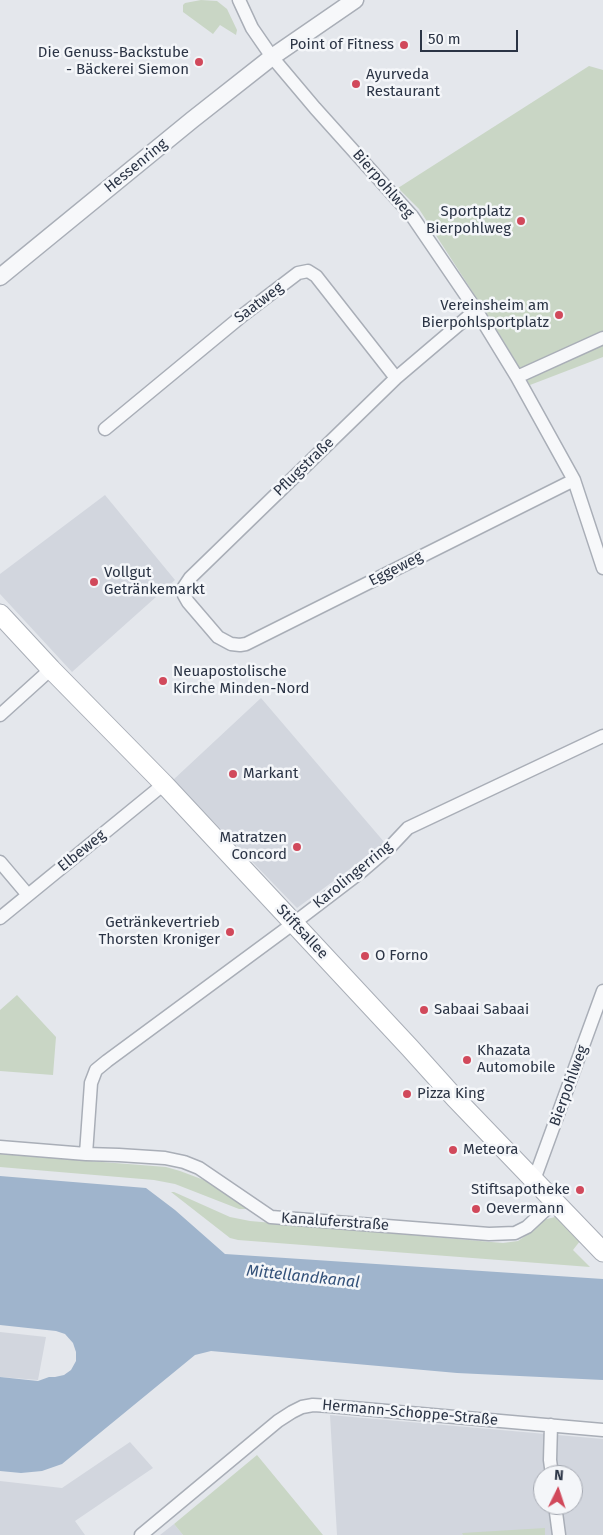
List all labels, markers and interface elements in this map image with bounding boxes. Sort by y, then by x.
scale bar [423,20,520,52]
text: 50 m [428,30,461,48]
place label: Point of Fitness [289,36,394,54]
marker: Point of Fitness [398,39,410,51]
place label: Die Genuss-Backstube - Bäckerei Siemon [38,44,189,79]
marker: Die Genuss-Backstube - Bäckerei Siemon [193,56,205,68]
place label: Ayurveda Restaurant [366,66,440,101]
marker: Ayurveda Restaurant [350,78,362,90]
street label: Hessenring [101,135,171,197]
street label: Bierpohlweg [348,146,418,222]
place label: Sportplatz Bierpohlweg [426,203,511,238]
marker: Sportplatz Bierpohlweg [515,215,527,227]
street label: Saatweg [231,279,287,327]
place label: Vereinsheim am Bierpohlsportplatz [422,297,549,332]
marker: Vereinsheim am Bierpohlsportplatz [553,309,565,321]
street label: Pflugstraße [270,434,338,500]
street label: Eggeweg [366,548,426,590]
place label: Vollgut Getränkemarkt [104,564,205,599]
marker: Vollgut Getränkemarkt [88,576,100,588]
place label: Neuapostolische Kirche Minden-Nord [173,663,309,698]
marker: Neuapostolische Kirche Minden-Nord [157,675,169,687]
place label: Markant [243,765,298,783]
marker: Markant [227,768,239,780]
street label: Elbeweg [55,826,109,876]
place label: Matratzen Concord [220,829,287,864]
street label: Karolingerring [310,838,396,912]
marker: Matratzen Concord [291,841,303,853]
street label: Stiftsallee [272,901,332,963]
place label: Getränkevertrieb Thorsten Kroniger [99,914,220,949]
marker: Getränkevertrieb Thorsten Kroniger [224,926,236,938]
place label: O Forno [375,947,428,965]
marker: O Forno [359,950,371,962]
place label: Sabaai Sabaai [434,1001,529,1019]
marker: Sabaai Sabaai [418,1004,430,1016]
place label: Khazata Automobile [477,1042,556,1077]
street label: Bierpohlweg [546,1043,592,1129]
marker: Khazata Automobile [461,1054,473,1066]
place label: Pizza King [417,1085,485,1103]
marker: Pizza King [401,1088,413,1100]
place label: Meteora [463,1141,518,1159]
marker: Meteora [447,1144,459,1156]
place label: Stiftsapotheke [471,1181,570,1199]
marker: Stiftsapotheke [574,1184,586,1196]
place label: Oevermann [486,1200,564,1218]
marker: Oevermann [470,1203,482,1215]
street label: Kanaluferstraße [280,1209,390,1235]
water label: Mittellandkanal [245,1262,361,1292]
street label: Hermann-Schoppe-Straße [321,1396,499,1430]
north arrow [533,1465,583,1515]
text: N [554,1467,564,1484]

